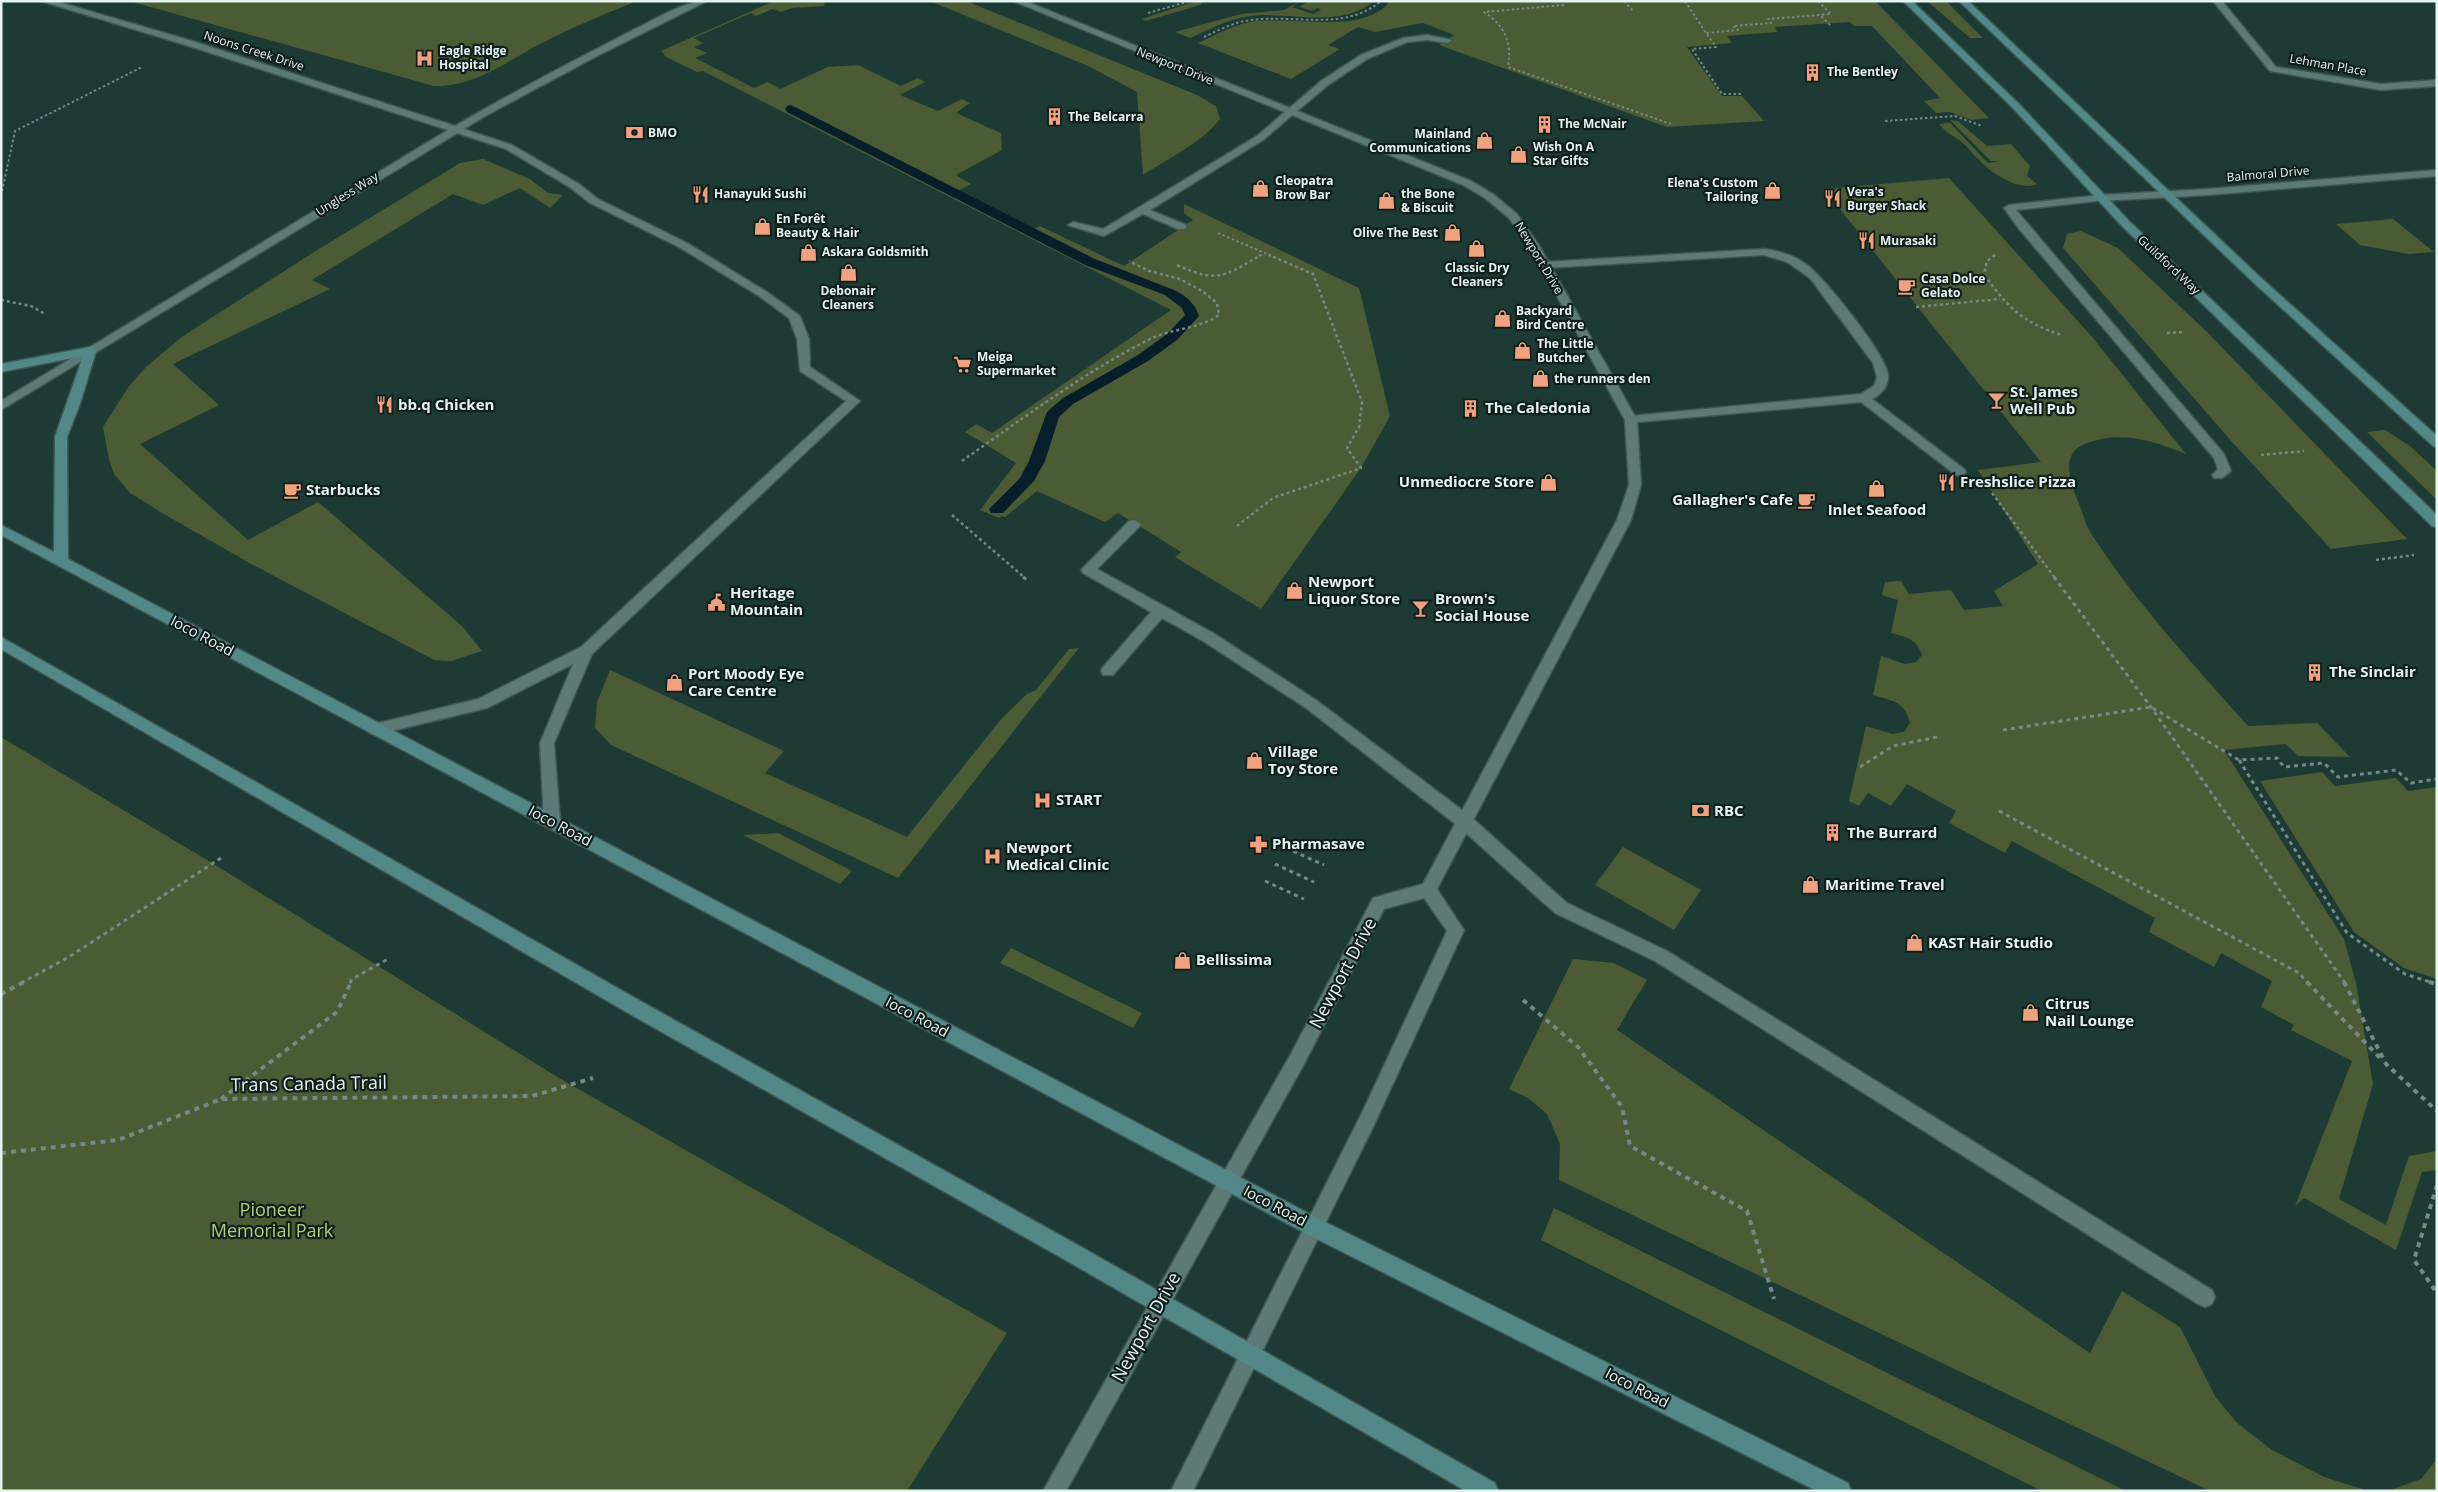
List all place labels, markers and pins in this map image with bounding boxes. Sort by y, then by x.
place label: Eagle Ridge Hospital [439,42,507,73]
hospital icon: Eagle Ridge Hospital [415,48,435,68]
building icon: The Bentley [1803,62,1823,82]
place label: The Bentley [1827,63,1898,80]
building icon: The Belcarra [1044,107,1064,127]
place label: The Belcarra [1068,108,1143,125]
building icon: The McNair [1534,114,1554,134]
place label: The McNair [1558,115,1627,132]
bank icon: BMO [624,123,644,143]
place label: BMO [648,124,677,141]
place label: Mainland Communications [1369,125,1471,156]
shop icon: Mainland Communications [1475,131,1495,151]
place label: Wish On A Star Gifts [1533,138,1595,169]
shop icon: Wish On A Star Gifts [1509,144,1529,164]
place label: Cleopatra Brow Bar [1275,172,1334,203]
place label: Elena's Custom Tailoring [1667,174,1758,205]
shop icon: Cleopatra Brow Bar [1251,178,1271,198]
shop icon: Elena's Custom Tailoring [1762,180,1782,200]
place label: Vera's Burger Shack [1847,183,1927,214]
restaurant icon: Hanayuki Sushi [690,184,710,204]
place label: Hanayuki Sushi [714,185,807,202]
place label: the Bone & Biscuit [1401,185,1455,216]
restaurant icon: Vera's Burger Shack [1823,189,1843,209]
shop icon: the Bone & Biscuit [1377,191,1397,211]
place label: En Forêt Beauty & Hair [776,210,860,241]
shop icon: En Forêt Beauty & Hair [752,216,772,236]
shop icon: Olive The Best [1442,223,1462,243]
place label: Olive The Best [1353,224,1438,241]
restaurant icon: Murasaki [1856,231,1876,251]
place label: Murasaki [1880,232,1936,249]
shop icon: Classic Dry Cleaners [1467,239,1487,259]
shop icon: Askara Goldsmith [798,242,818,262]
place label: Askara Goldsmith [822,243,929,260]
place label: Classic Dry Cleaners [1445,259,1509,290]
shop icon: Debonair Cleaners [838,262,858,282]
place label: Casa Dolce Gelato [1921,270,1985,301]
cafe icon: Casa Dolce Gelato [1897,276,1917,296]
place label: Debonair Cleaners [820,282,876,313]
place label: Backyard Bird Centre [1516,302,1584,333]
shop icon: Backyard Bird Centre [1492,308,1512,328]
place label: The Little Butcher [1537,335,1594,366]
shop icon: The Little Butcher [1513,341,1533,361]
place label: Meiga Supermarket [977,348,1056,379]
supermarket icon: Meiga Supermarket [953,354,973,374]
shop icon: the runners den [1530,369,1550,389]
place label: the runners den [1554,370,1651,387]
place label: St. James Well Pub [2010,381,2078,418]
bar icon: St. James Well Pub [1986,391,2006,411]
place label: bb.q Chicken [398,394,494,414]
restaurant icon: bb.q Chicken [374,395,394,415]
place label: The Caledonia [1485,397,1591,417]
building icon: The Caledonia [1461,398,1481,418]
place label: Unmediocre Store [1399,471,1534,491]
place label: Freshslice Pizza [1960,471,2076,491]
shop icon: Unmediocre Store [1538,472,1558,492]
restaurant icon: Freshslice Pizza [1936,472,1956,492]
place label: Starbucks [306,479,380,499]
shop icon: Inlet Seafood [1867,479,1887,499]
cafe icon: Starbucks [282,480,302,500]
place label: Gallagher's Cafe [1672,489,1793,509]
cafe icon: Gallagher's Cafe [1797,490,1817,510]
place label: Inlet Seafood [1828,499,1926,519]
place label: Newport Liquor Store [1308,571,1400,608]
shop icon: Newport Liquor Store [1284,581,1304,601]
place label: Heritage Mountain [730,582,803,619]
place label: Brown's Social House [1435,588,1529,625]
public building icon: Heritage Mountain [706,592,726,612]
bar icon: Brown's Social House [1411,598,1431,618]
place label: The Sinclair [2329,661,2416,681]
building icon: The Sinclair [2305,662,2325,682]
place label: Port Moody Eye Care Centre [688,663,804,700]
shop icon: Port Moody Eye Care Centre [664,673,684,693]
place label: Village Toy Store [1268,741,1338,778]
shop icon: Village Toy Store [1244,751,1264,771]
place label: START [1056,789,1102,809]
hospital icon: START [1032,790,1052,810]
place label: RBC [1714,800,1744,820]
bank icon: RBC [1690,801,1710,821]
place label: The Burrard [1847,822,1937,842]
building icon: The Burrard [1823,823,1843,843]
place label: Pharmasave [1272,833,1365,853]
pharmacy icon: Pharmasave [1248,834,1268,854]
place label: Newport Medical Clinic [1006,837,1109,874]
hospital icon: Newport Medical Clinic [982,847,1002,867]
place label: Maritime Travel [1825,874,1945,894]
shop icon: Maritime Travel [1801,875,1821,895]
place label: KAST Hair Studio [1928,932,2053,952]
shop icon: KAST Hair Studio [1904,933,1924,953]
place label: Bellissima [1196,949,1272,969]
shop icon: Bellissima [1172,950,1192,970]
place label: Citrus Nail Lounge [2045,993,2134,1030]
shop icon: Citrus Nail Lounge [2021,1003,2041,1023]

